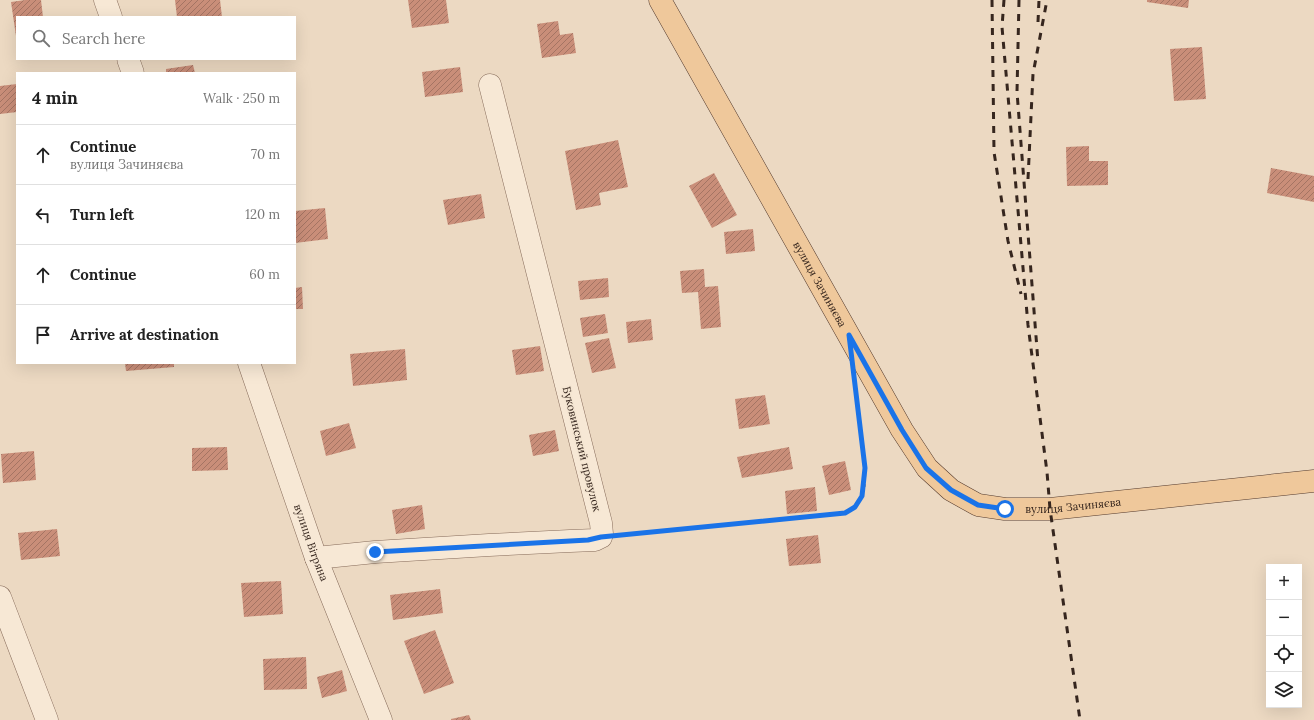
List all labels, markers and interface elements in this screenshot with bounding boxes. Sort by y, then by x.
search box [16,16,296,60]
icon: search [30,27,52,49]
text: Search here [62,29,145,48]
text: 4 min [32,87,78,109]
text: Walk · 250 m [203,90,280,107]
text: Continue [70,137,136,156]
icon: ahead [32,144,54,166]
text: 70 m [251,146,280,163]
text: вулиця Зачиняєва [70,156,184,173]
icon: left [32,204,54,226]
text: Turn left [70,205,134,224]
text: 120 m [245,206,280,223]
street label: вулиця Зачиняєва [790,239,850,330]
icon: ahead [32,264,54,286]
text: Continue [70,265,136,284]
text: 60 m [249,266,280,283]
icon: arrive [32,324,54,346]
text: Arrive at destination [70,325,219,344]
street label: Буковинський провулок [560,385,604,513]
street label: вулиця Зачиняєва [1025,494,1122,516]
route start [996,500,1014,518]
street label: вулиця Вітряна [291,502,332,584]
route end [366,543,384,561]
map controls [1266,564,1302,708]
button: + [1266,564,1302,600]
button: − [1266,600,1302,636]
button: locate [1266,636,1302,672]
button: layers [1266,672,1302,708]

